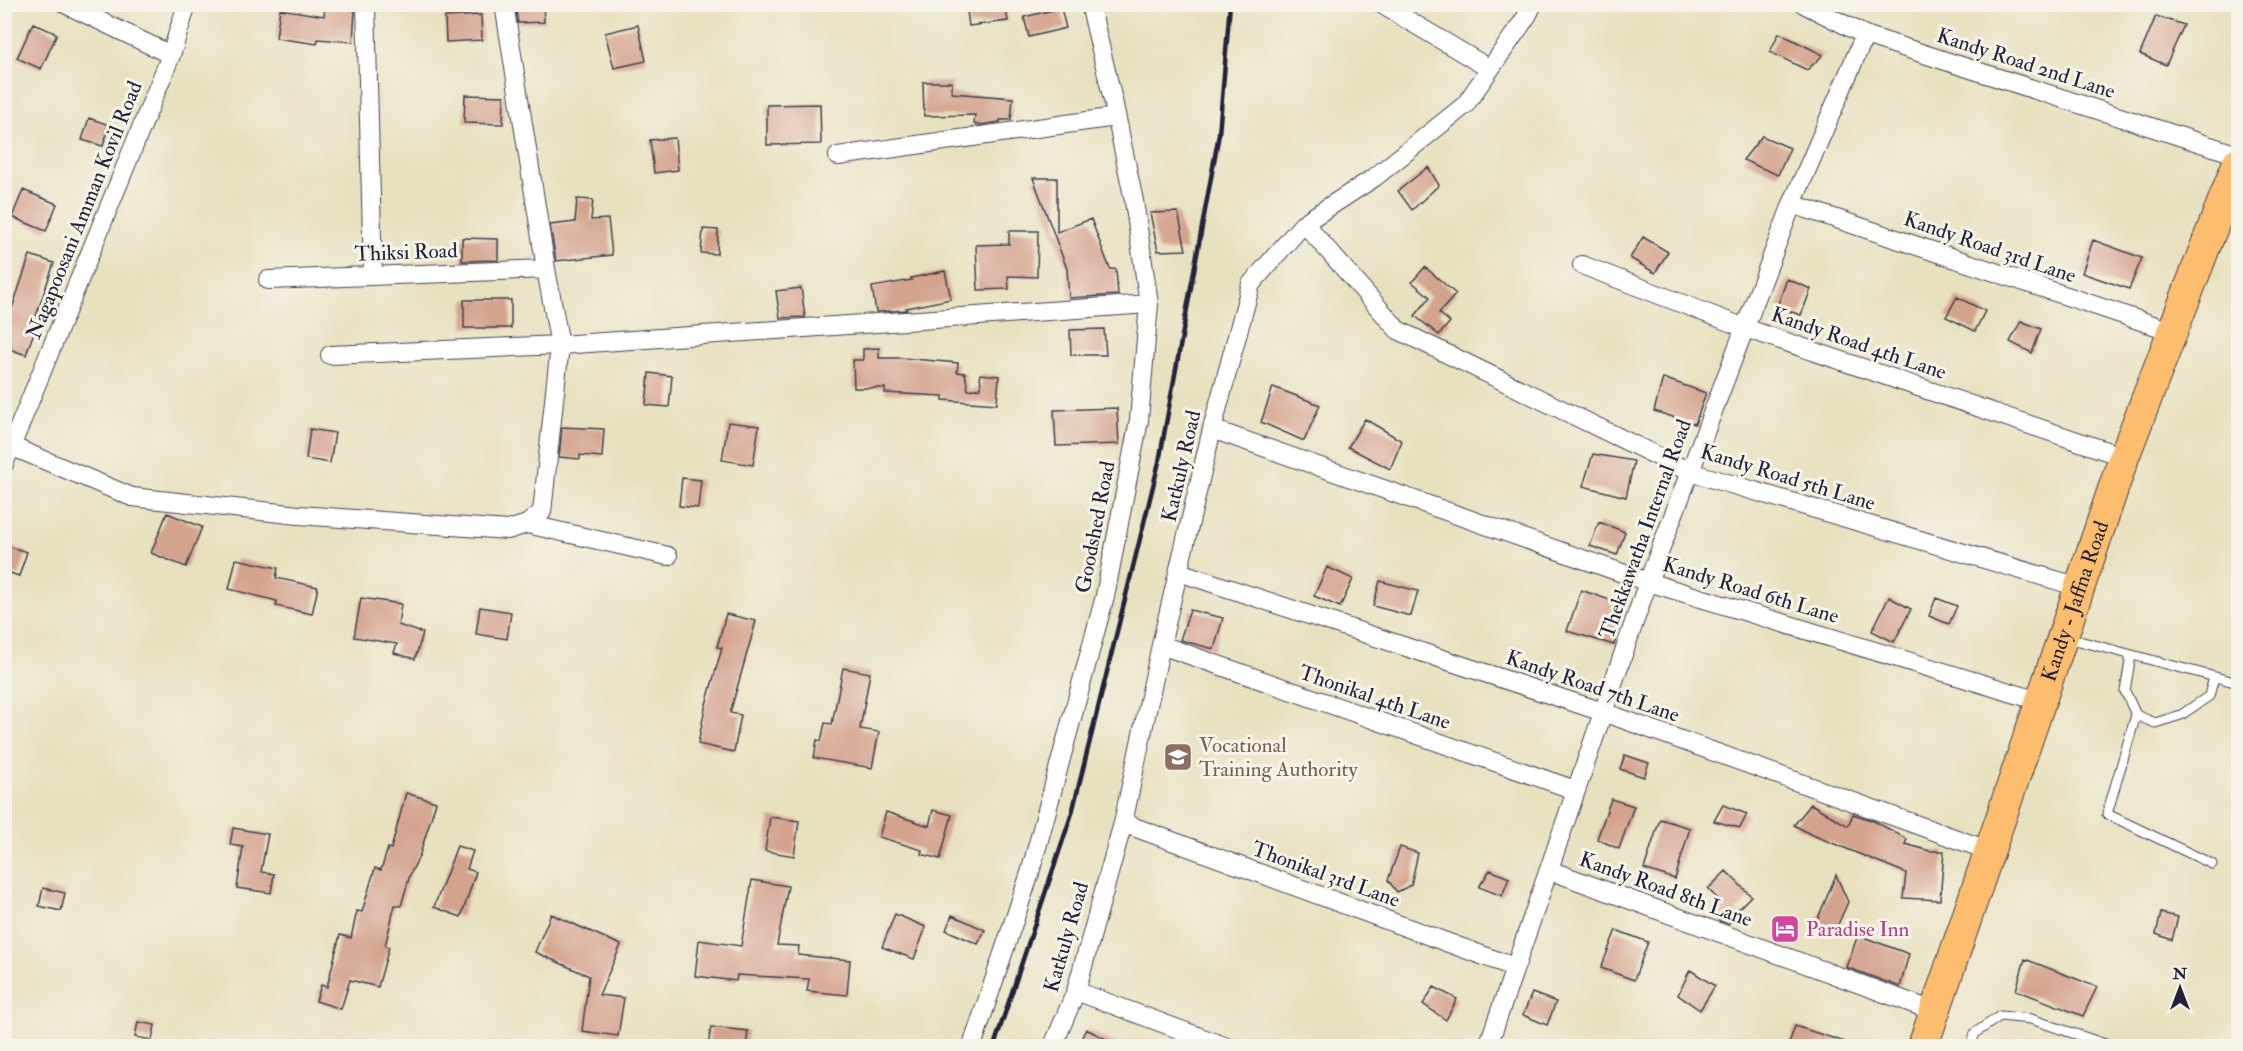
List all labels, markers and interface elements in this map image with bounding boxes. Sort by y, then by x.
street label: Kandy Road 2nd Lane [1933,22,2119,105]
street label: Nagapoosani Amman Kovil Road [20,77,149,343]
street label: Kandy Road 3rd Lane [1900,205,2080,290]
street label: Thiksi Road [354,237,459,268]
street label: Kandy Road 4th Lane [1768,301,1950,386]
street label: Katkuly Road [1156,407,1208,525]
street label: Thekkawatha Internal Road [1593,415,1698,643]
street label: Kandy Road 5th Lane [1697,438,1879,517]
street label: Goodshed Road [1069,458,1122,595]
street label: Kandy - Jaffna Road [2035,517,2115,685]
street label: Kandy Road 6th Lane [1660,551,1842,630]
street label: Kandy Road 7th Lane [1503,644,1683,729]
street label: Thonikal 4th Lane [1296,659,1454,736]
place label: Vocational Training Authority [1199,732,1358,783]
school or university icon: Vocational Training Authority [1162,741,1194,773]
street label: Thonikal 3rd Lane [1248,835,1404,914]
street label: Kandy Road 8th Lane [1576,846,1756,933]
street label: Katkuly Road [1038,878,1095,996]
hotel icon: Paradise Inn [1769,913,1801,945]
place label: Paradise Inn [1806,916,1910,943]
north arrow [2150,958,2210,1018]
text: N [2172,964,2188,984]

